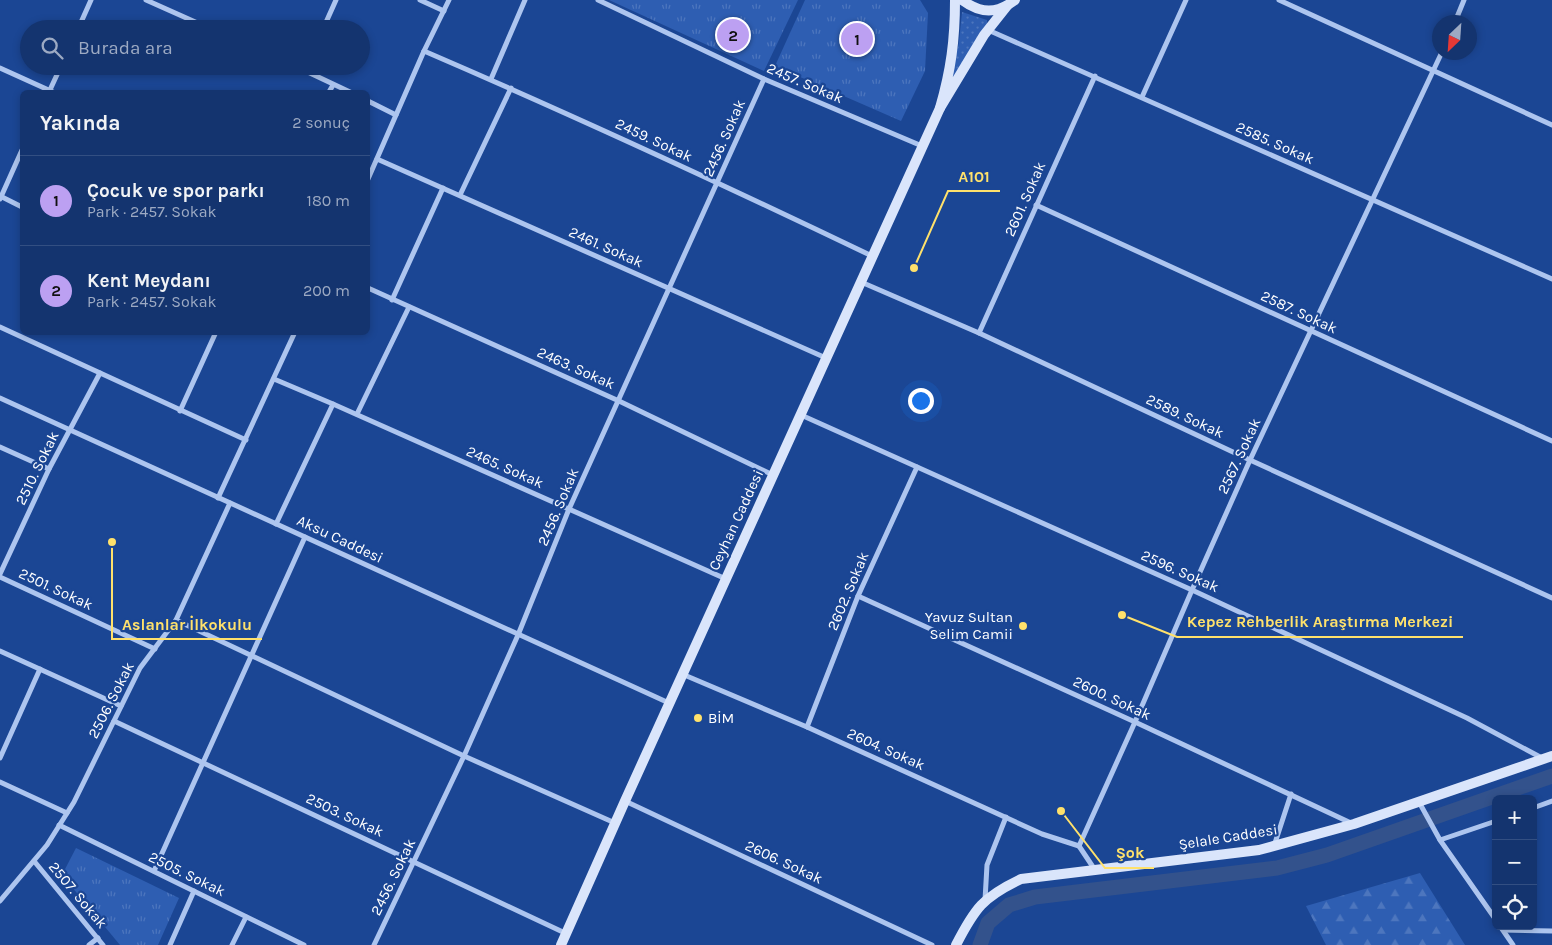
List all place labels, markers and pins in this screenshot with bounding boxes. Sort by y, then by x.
pin: 2 [717,16,749,54]
pin: 1 [841,20,873,58]
callout: A101 [948,160,1000,191]
callout: Kepez Rehberlik Araştırma Merkezi [1177,606,1463,637]
callout: Aslanlar İlkokulu [112,608,262,639]
place label: Yavuz Sultan Selim Camii [925,608,1013,643]
marker: Yavuz Sultan Selim Camii [1017,620,1029,632]
place label: BİM [708,709,734,727]
marker: BİM [692,712,704,724]
callout: Şok [1105,837,1154,868]

